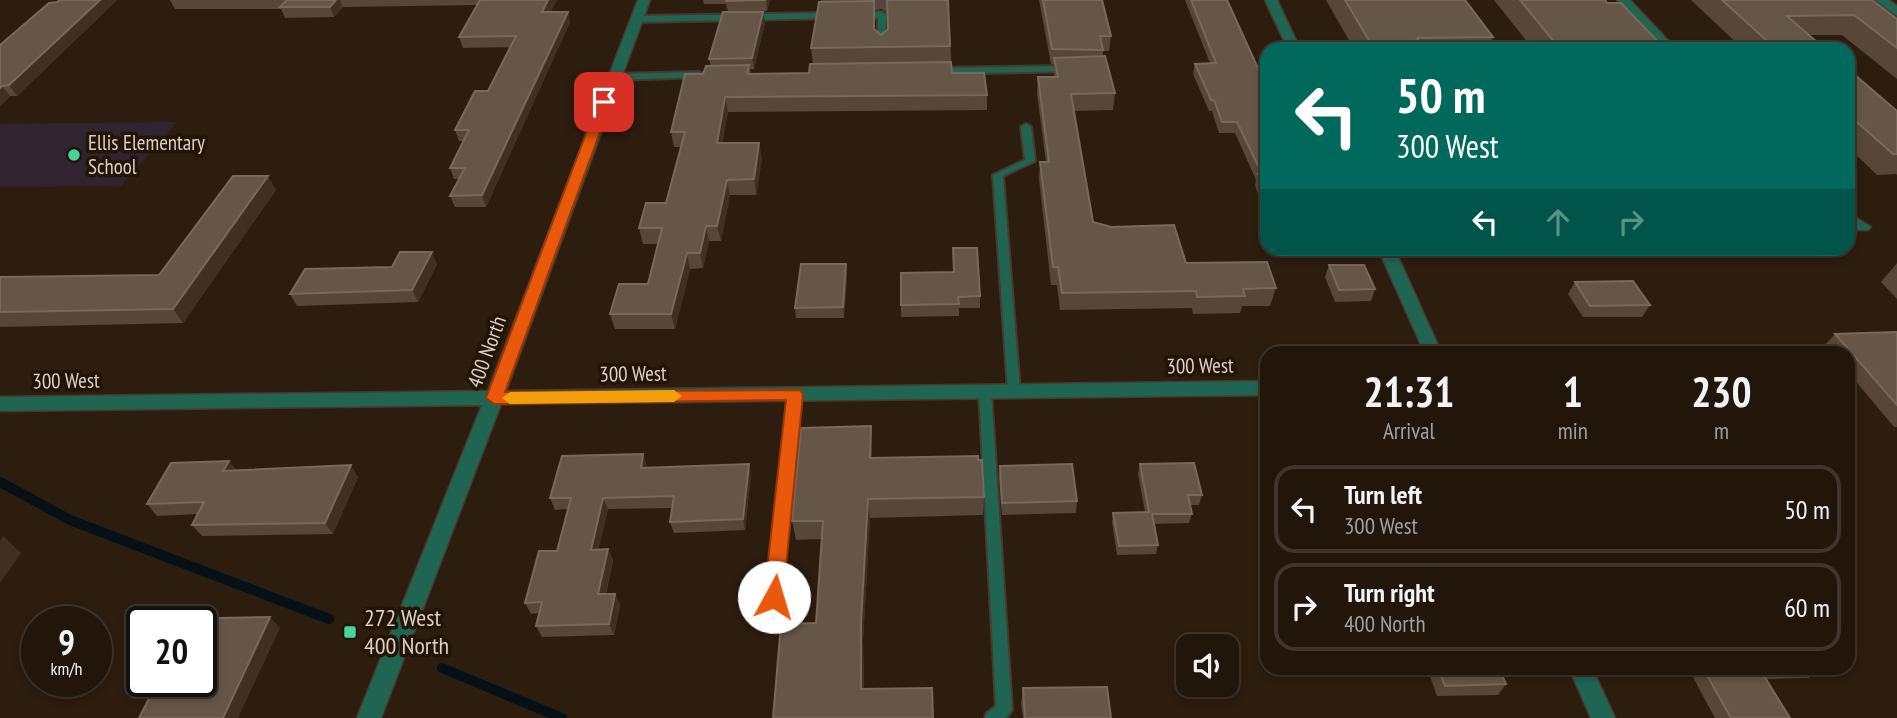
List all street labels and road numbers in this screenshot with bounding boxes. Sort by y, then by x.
street label: 400 North [461,312,512,391]
street label: 300 West [1166,351,1234,380]
street label: 300 West [599,359,667,388]
street label: 300 West [32,366,100,395]

